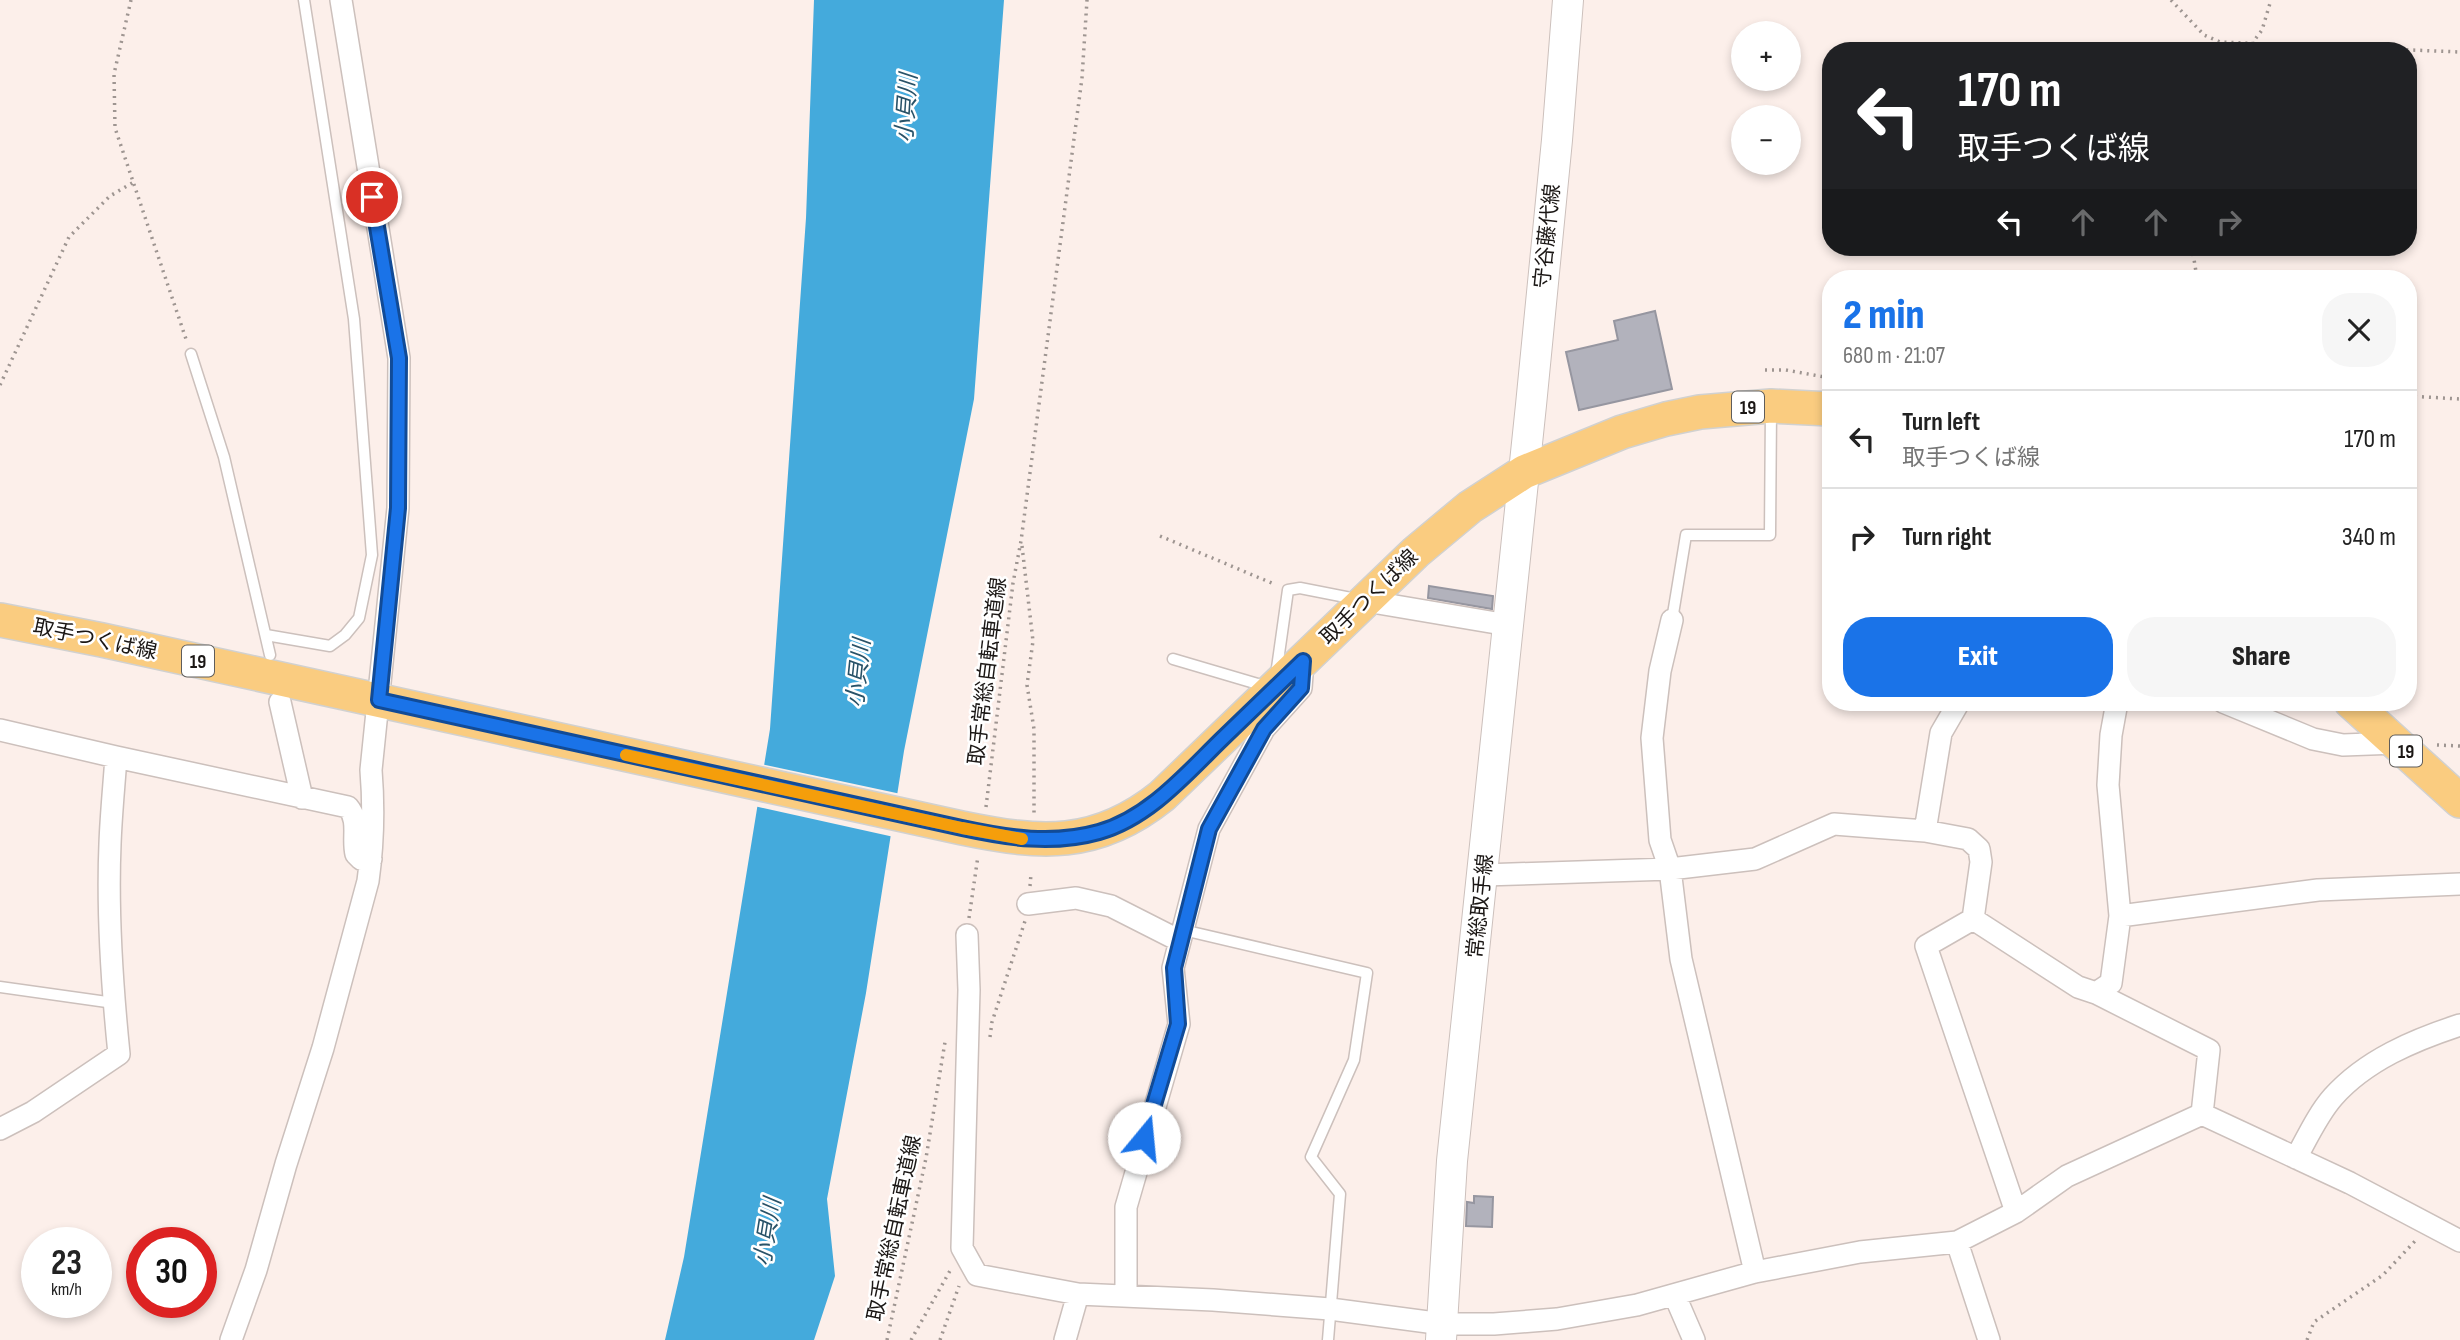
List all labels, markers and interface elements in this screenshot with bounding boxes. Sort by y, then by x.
map controls [1731,21,1801,175]
button: + [1731,21,1801,91]
text: 170 m [1958,62,2062,121]
water label: 小貝川 [891,70,924,143]
icon: left [1843,70,1934,161]
button: − [1731,105,1801,175]
text: 取手つくば線 [1958,130,2150,169]
pin [342,167,402,227]
icon: arrive [353,178,391,216]
street label: 守谷藤代線 [1530,183,1565,290]
icon: left [1991,203,2029,241]
icon: ahead [2064,203,2102,241]
icon: ahead [2137,203,2175,241]
icon: right [2210,203,2248,241]
text: 2 min [1843,290,1924,341]
button: close [2322,293,2396,367]
text: 680 m · 21:07 [1843,342,1945,370]
road number: 19 [1732,392,1764,422]
text: Turn left [1902,407,1980,438]
icon: left [1843,420,1881,458]
text: 170 m [2344,424,2396,455]
text: 取手つくば線 [1902,444,2040,472]
icon: right [1843,518,1881,556]
text: Turn right [1902,522,1991,553]
text: 340 m [2342,522,2396,553]
street label: 取手つくば線 [1315,545,1423,650]
street label: 取手常総自転車道線 [964,576,1011,766]
street label: 取手つくば線 [31,614,159,665]
button: Exit [1843,617,2113,697]
button: Share [2127,617,2396,697]
water label: 小貝川 [841,634,877,709]
road number: 19 [182,646,214,676]
road number: 19 [2390,736,2422,766]
street label: 常総取手線 [1463,853,1498,960]
position arrow [1107,1101,1181,1175]
street label: 取手常総自転車道線 [863,1133,926,1323]
water label: 小貝川 [749,1193,788,1268]
speed limit sign: 30 [126,1227,217,1318]
text: 23 [51,1242,82,1285]
text: km/h [51,1279,82,1300]

